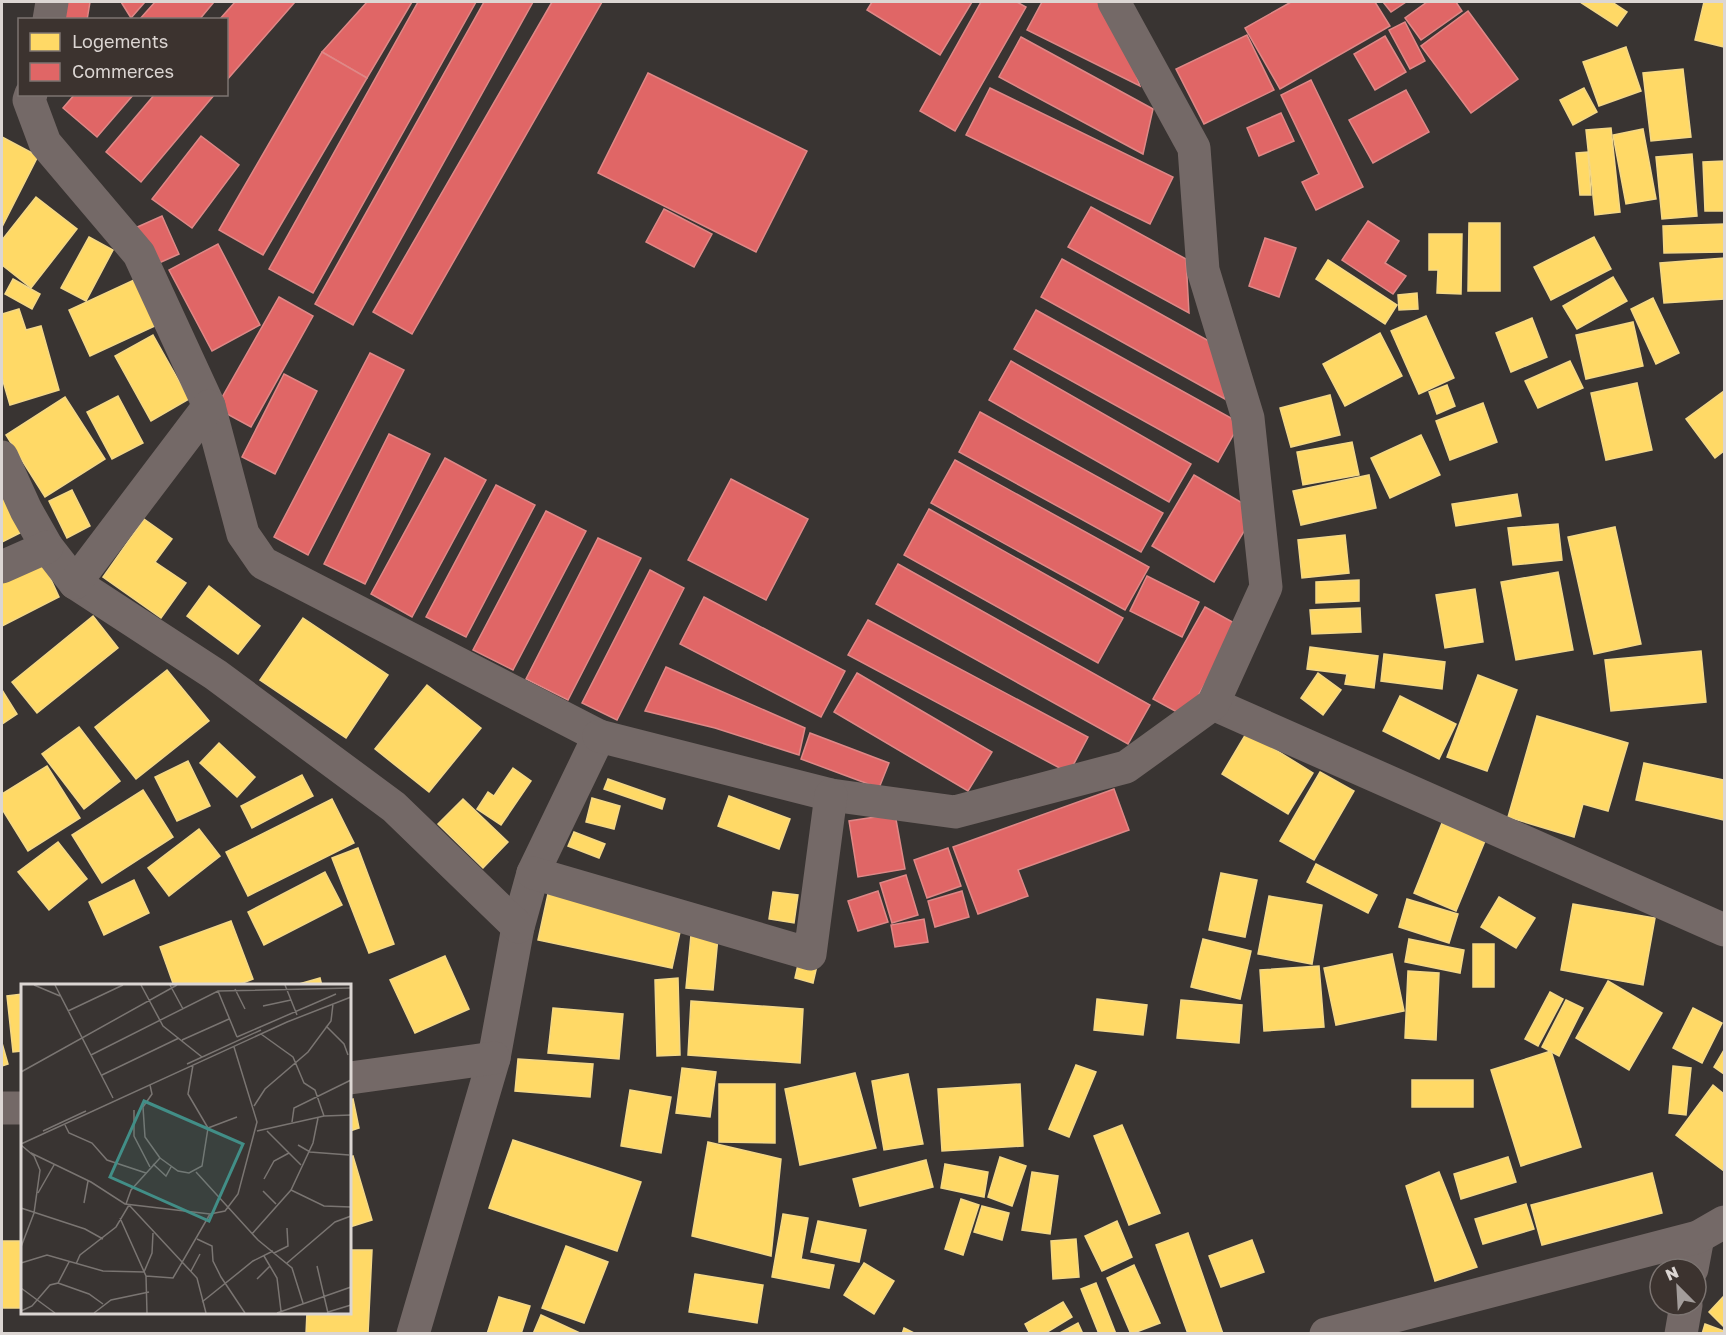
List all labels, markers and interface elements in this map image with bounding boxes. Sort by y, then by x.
legend [18,18,228,96]
text: Logements [72,30,168,52]
text: Commerces [72,60,174,82]
inset map [21,984,351,1314]
north arrow [1648,1257,1708,1317]
text: N [1662,1262,1682,1285]

